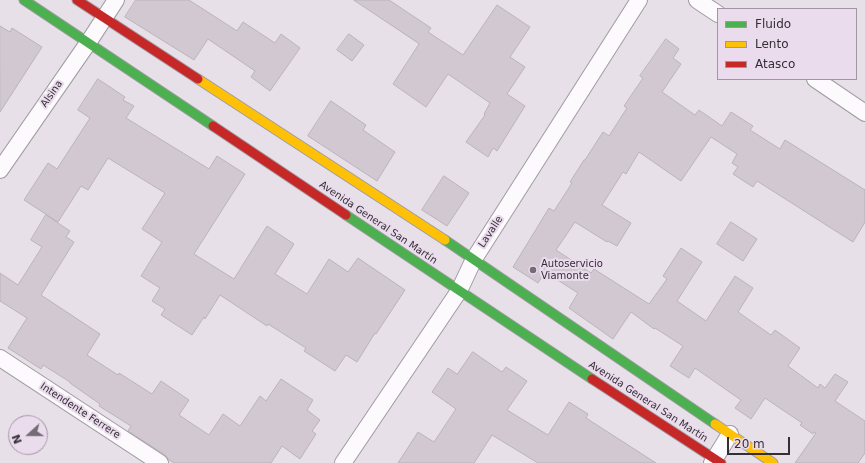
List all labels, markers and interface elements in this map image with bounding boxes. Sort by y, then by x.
legend [717,8,857,80]
text: Fluido [755,17,791,31]
text: Lento [755,37,789,51]
text: Atasco [755,57,795,71]
street label: Alsina [38,78,66,110]
street label: Avenida General San Martín [317,179,439,267]
street label: Lavalle [476,214,506,250]
place label: Autoservicio Viamonte [541,258,603,282]
marker: Autoservicio Viamonte [528,265,538,275]
street label: Avenida General San Martín [586,359,710,445]
street label: Intendente Ferrere [38,381,122,441]
north arrow [8,415,48,455]
scale bar [729,429,792,455]
text: N [10,432,25,446]
text: 20 m [734,437,765,451]

